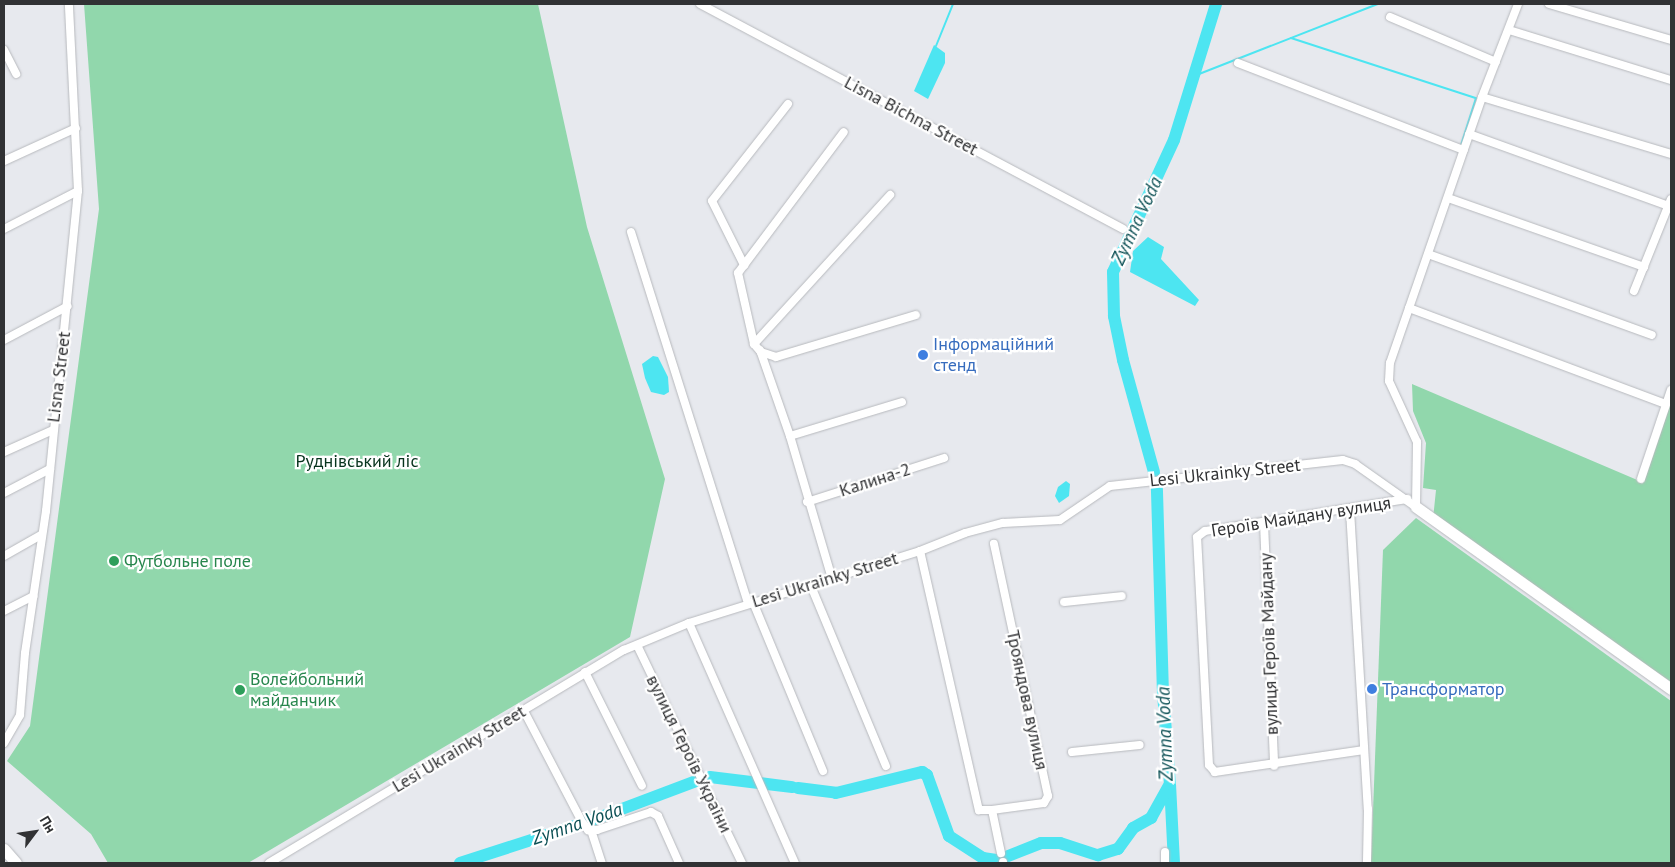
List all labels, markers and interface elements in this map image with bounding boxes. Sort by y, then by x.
street label: Lisna Bichna Street [841,72,981,160]
water label: Zymna Voda [1107,173,1167,269]
street label: Lisna Street [43,330,75,424]
place label: Інформаційний стенд [933,334,1054,376]
marker: Інформаційний стенд [917,349,929,361]
park label: Руднівський ліс [296,450,418,472]
street label: Lesi Ukrainky Street [1148,454,1302,492]
street label: Калина-2 [837,458,913,502]
street label: Героїв Майдану вулиця [1209,492,1393,542]
street label: Lesi Ukrainky Street [749,547,901,613]
place label: Футбольне поле [124,550,251,572]
street label: вулиця Героїв Майдану [1255,553,1283,735]
marker: Футбольне поле [108,555,120,567]
street label: Трояндова вулиця [1002,628,1052,772]
place label: Волейбольний майданчик [250,669,364,712]
street label: вулиця Героїв України [641,671,737,837]
place label: Трансформатор [1382,678,1505,700]
marker: Трансформатор [1366,683,1378,695]
marker: Волейбольний майданчик [234,684,246,696]
water label: Zymna Voda [1152,686,1178,782]
street label: Lesi Ukrainky Street [388,701,530,797]
water label: Zymna Voda [528,798,626,850]
north arrow [10,807,60,857]
text: Пн [36,813,60,836]

